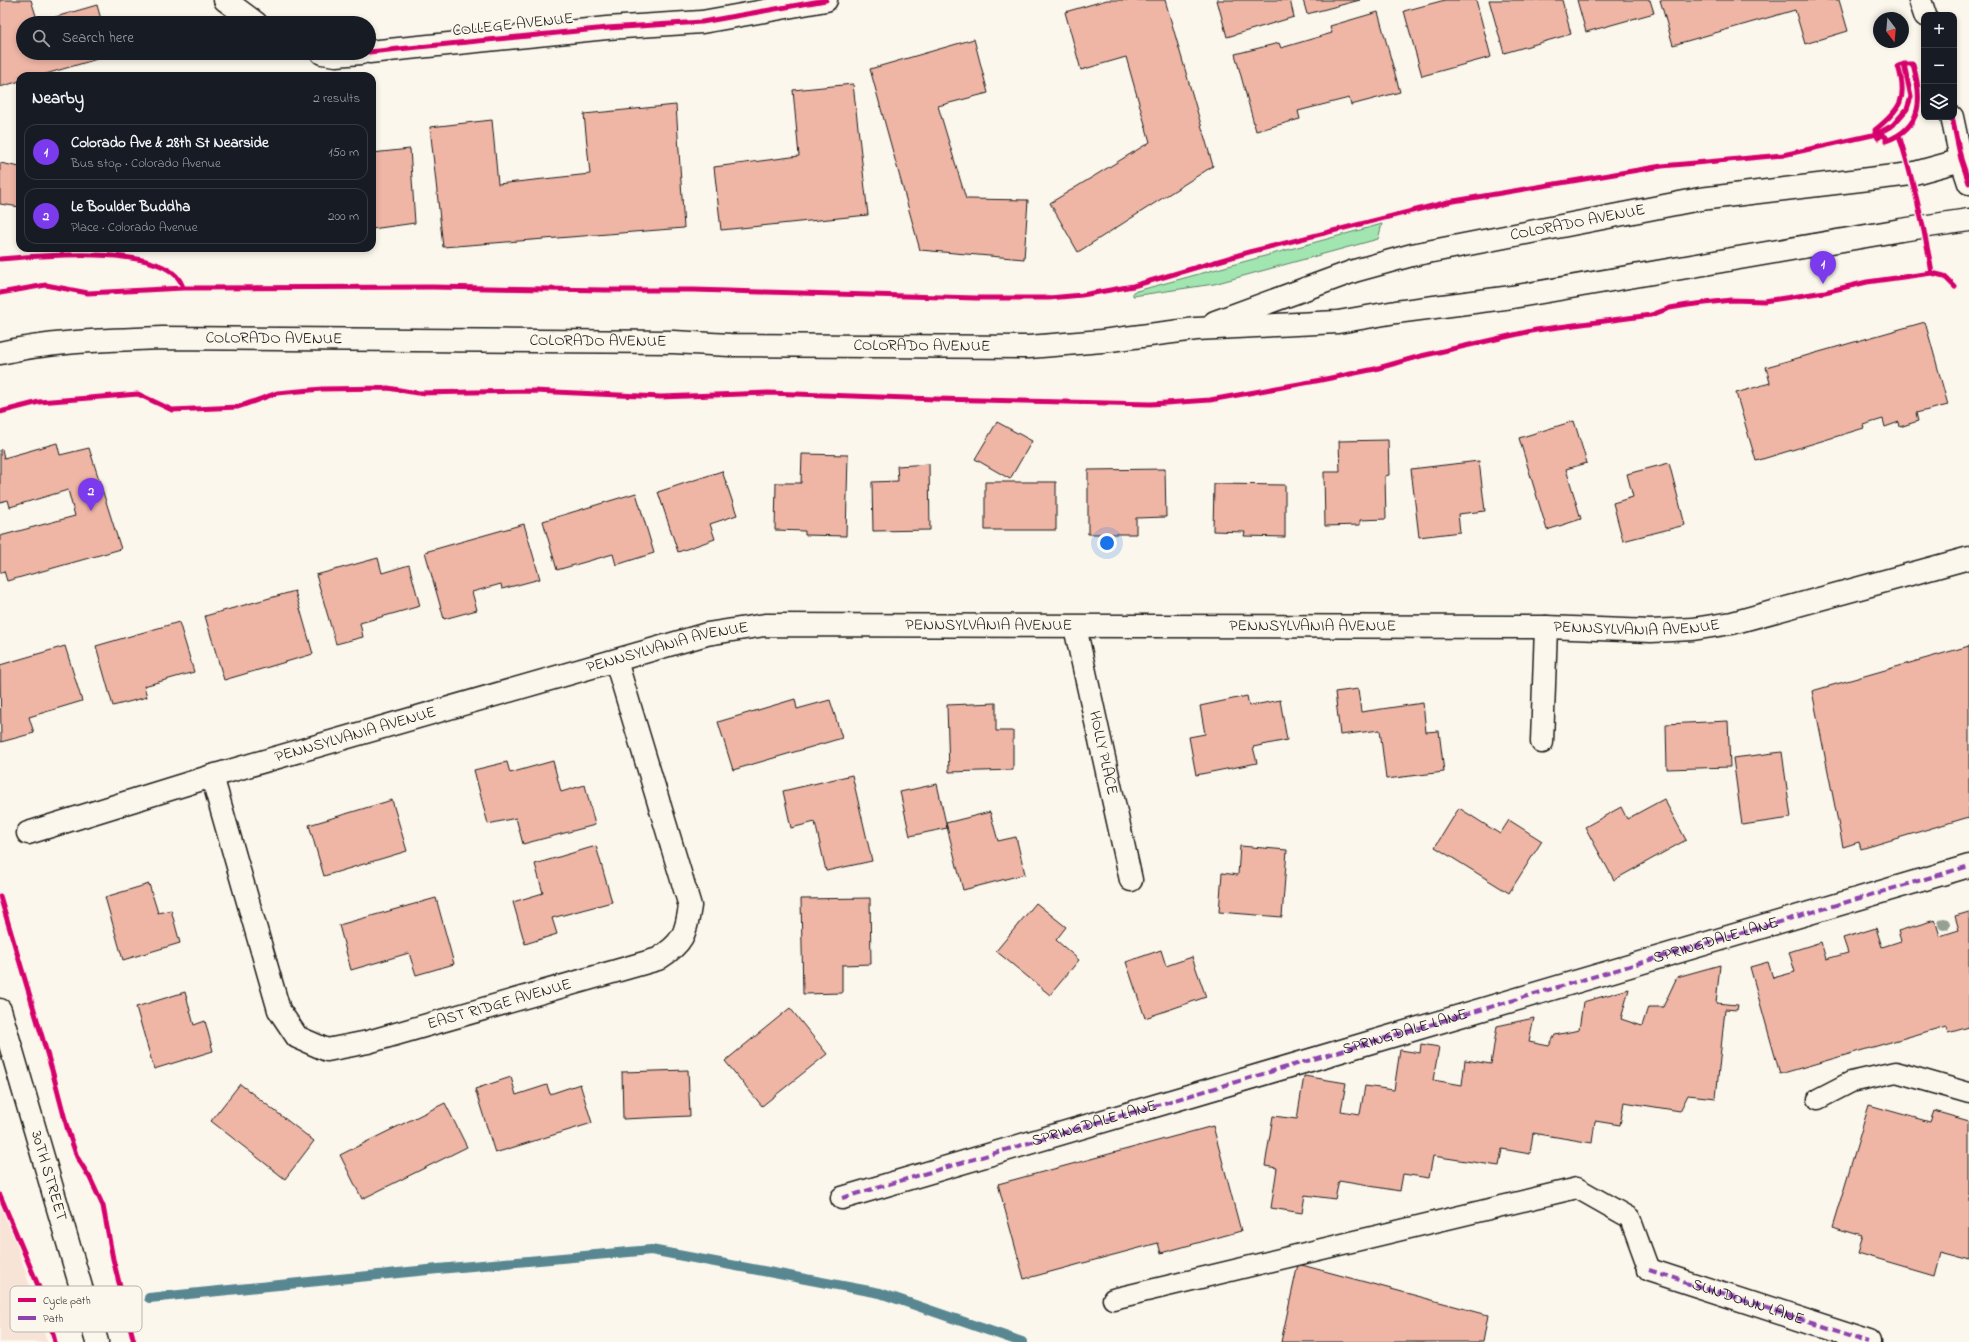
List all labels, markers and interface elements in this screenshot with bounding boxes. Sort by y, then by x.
street label: COLLEGE AVENUE [451,7,575,43]
north arrow [1873,12,1909,48]
map controls [1921,12,1957,120]
button: + [1921,12,1957,48]
search box [16,16,376,60]
icon: search [30,27,52,49]
text: Search here [62,27,134,49]
button: − [1921,48,1957,84]
button: layers [1921,84,1957,120]
text: Nearby [32,86,84,111]
text: 2 results [313,89,360,108]
text: Colorado Ave & 28th St Nearside [71,132,269,154]
text: 1 [44,143,48,162]
text: 150 m [328,143,359,162]
text: Bus stop · Colorado Avenue [71,154,221,173]
text: Le Boulder Buddha [71,196,190,218]
street label: COLORADO AVENUE [1508,198,1647,248]
text: 2 [43,207,49,226]
text: 200 m [328,207,359,226]
text: Place · Colorado Avenue [71,218,198,237]
pin: 1 [1810,251,1836,284]
street label: COLORADO AVENUE [205,326,343,351]
street label: COLORADO AVENUE [529,329,667,354]
street label: COLORADO AVENUE [853,334,991,359]
pin: 2 [78,478,104,511]
your location [1097,533,1117,553]
street label: PENNSYLVANIA AVENUE [905,613,1072,638]
street label: PENNSYLVANIA AVENUE [1553,613,1721,643]
street label: PENNSYLVANIA AVENUE [1229,614,1396,639]
street label: PENNSYLVANIA AVENUE [584,616,750,680]
street label: PENNSYLVANIA AVENUE [272,700,439,769]
street label: HOLLY PLACE [1082,709,1124,797]
street label: SPRINGDALE LANE [1650,911,1781,970]
street label: EAST RIDGE AVENUE [425,972,574,1036]
street label: SPRINGDALE LANE [1340,1002,1471,1062]
street label: SPRINGDALE LANE [1029,1094,1160,1154]
street label: 30TH STREET [24,1128,73,1224]
street label: SUNDOWN LANE [1689,1273,1807,1332]
legend [10,1286,142,1332]
text: Cycle path [43,1293,91,1310]
text: Path [43,1311,64,1327]

